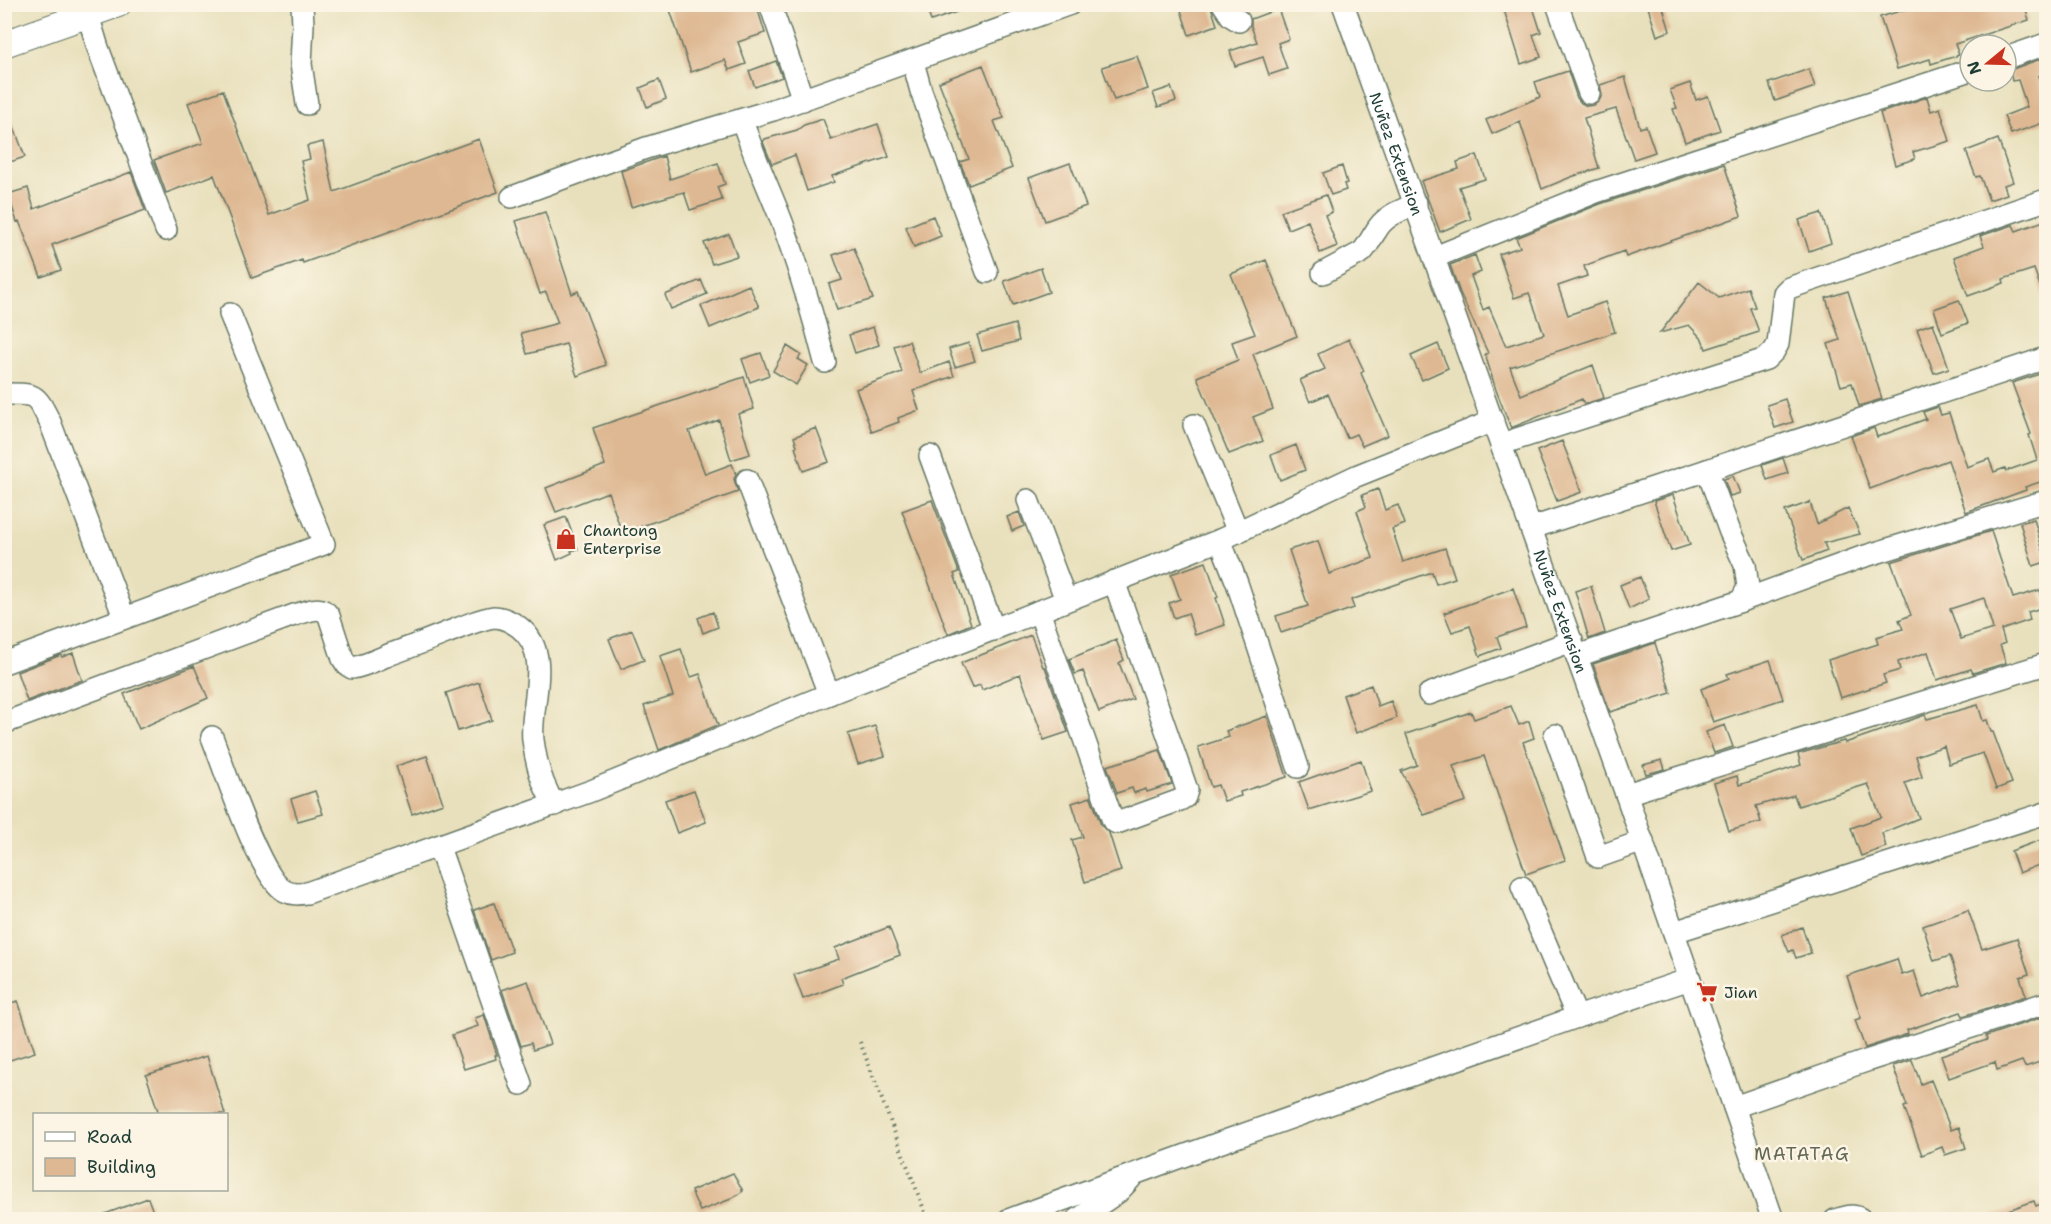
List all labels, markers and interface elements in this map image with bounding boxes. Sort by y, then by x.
north arrow [1958,33,2018,93]
text: N [1962,58,1986,77]
street label: Nuñez Extension [1364,89,1428,219]
place label: Chantong Enterprise [583,520,662,559]
shop icon: Chantong Enterprise [554,527,578,551]
street label: Nuñez Extension [1528,547,1592,676]
supermarket icon: Jian [1695,980,1719,1004]
place label: Jian [1724,982,1758,1003]
legend [33,1113,228,1191]
text: Road [87,1125,132,1149]
district label: MATATAG [1754,1142,1850,1166]
text: Building [87,1155,156,1179]

